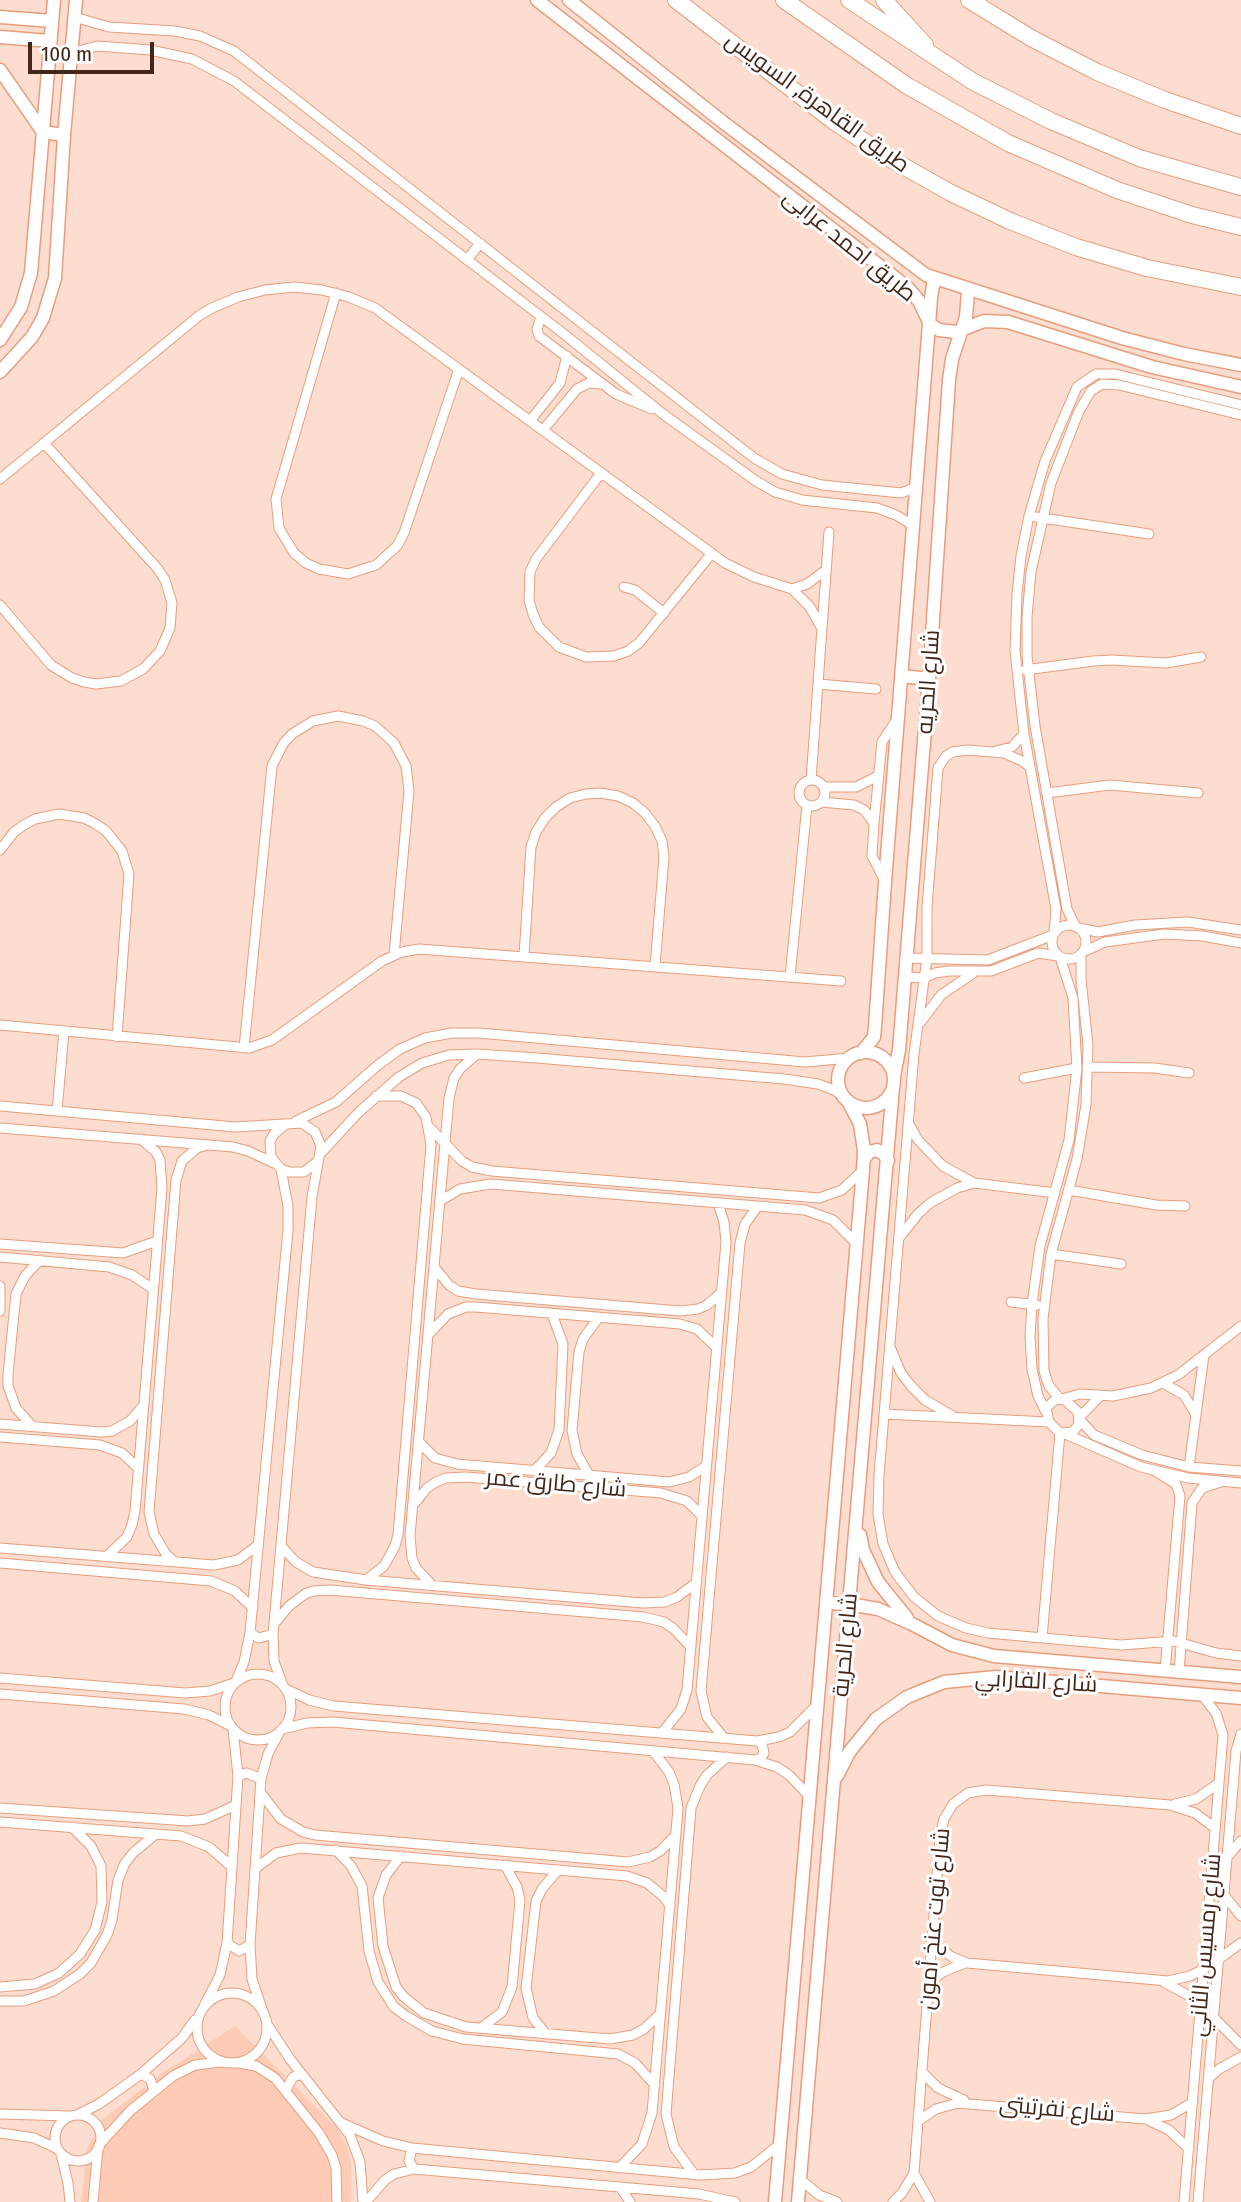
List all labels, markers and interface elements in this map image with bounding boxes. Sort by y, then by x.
street label: طريق القاهرة, السويس [719,27,915,179]
scale bar [32,28,158,72]
text: 100 m [41,41,92,67]
street label: طريق احمد عرابى [777,184,921,308]
street label: شارع الحريه [912,629,946,735]
street label: شارع طارق عمر [484,1464,628,1504]
street label: شارع الحرية [828,1592,864,1698]
street label: شارع الفارابي [974,1665,1098,1699]
street label: شارع توت عنخ أمون [913,1827,957,2011]
street label: شارع رمسيس الثاني [1184,1852,1228,2038]
street label: شارع نفرتيتى [998,2091,1116,2129]

